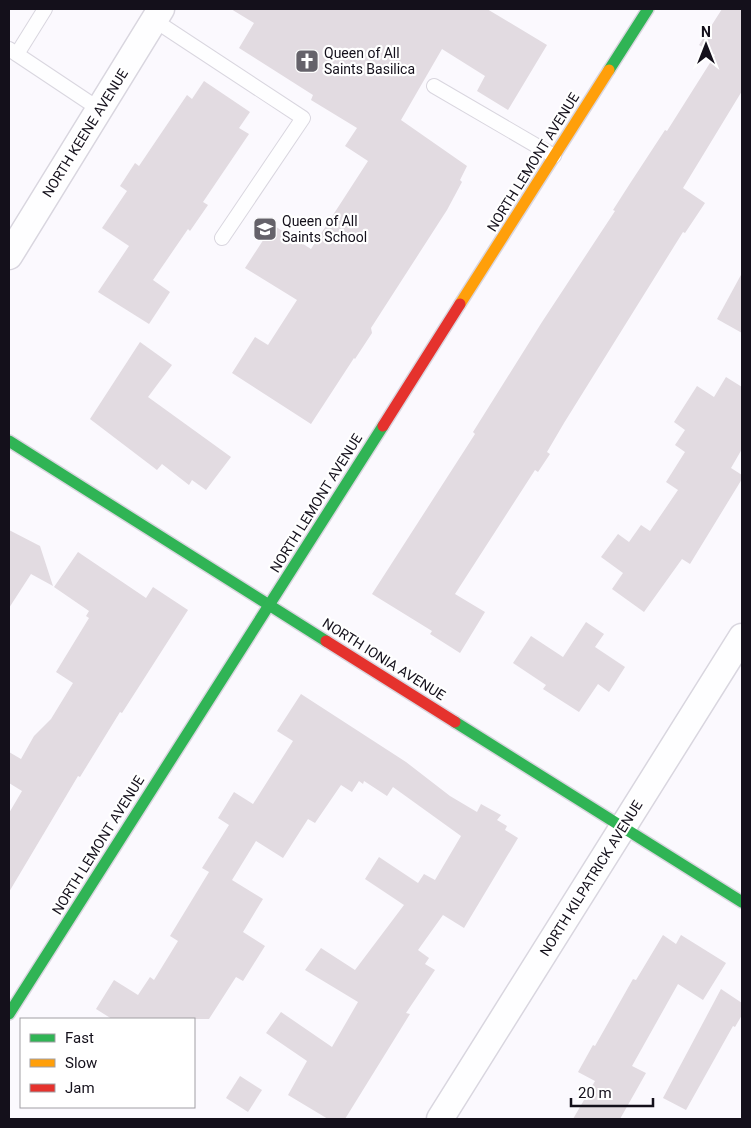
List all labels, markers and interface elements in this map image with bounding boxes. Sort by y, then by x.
north arrow [681,20,731,70]
text: N [701,24,711,40]
place label: Queen of All Saints Basilica [324,45,415,77]
church icon: Queen of All Saints Basilica [294,48,320,74]
street label: NORTH KEENE AVENUE [39,66,131,200]
street label: NORTH LEMONT AVENUE [484,90,582,234]
place label: Queen of All Saints School [282,213,367,245]
school or university icon: Queen of All Saints School [252,216,278,242]
street label: NORTH LEMONT AVENUE [267,431,365,575]
street label: NORTH IONIA AVENUE [320,615,448,703]
street label: NORTH LEMONT AVENUE [49,773,147,917]
street label: NORTH KILPATRICK AVENUE [536,797,646,959]
legend [20,1018,195,1108]
text: Fast [65,1029,94,1047]
text: Slow [65,1054,97,1072]
scale bar [571,1076,654,1108]
text: Jam [65,1079,95,1097]
text: 20 m [578,1084,612,1102]

